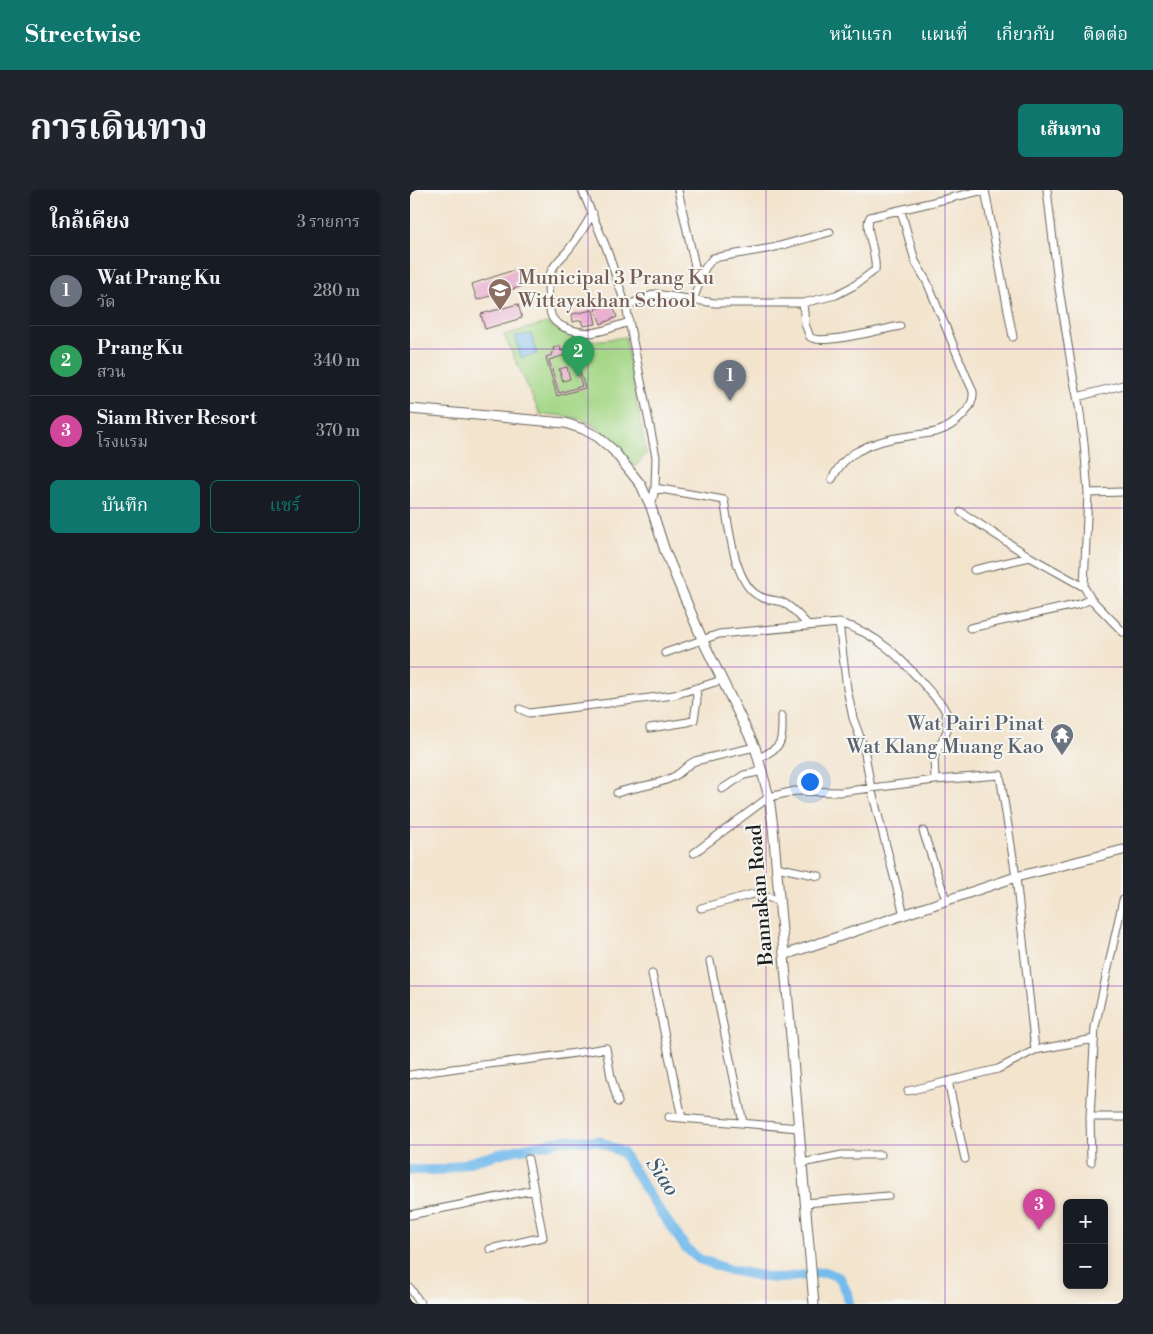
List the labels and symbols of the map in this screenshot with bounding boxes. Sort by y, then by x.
place label: Municipal 3 Prang Ku Wittayakhan School [517,266,715,314]
school or university icon: Municipal 3 Prang Ku Wittayakhan School [487,277,513,311]
pin: 2 [562,336,594,377]
pin: 1 [714,360,746,401]
place label: Wat Pairi Pinat Wat Klang Muang Kao [845,712,1044,760]
temple icon: Wat Pairi Pinat Wat Klang Muang Kao [1049,722,1075,756]
your location [797,769,823,795]
street label: Bannakan Road [742,823,780,968]
water label: Siao [640,1153,684,1201]
pin: 3 [1023,1189,1055,1230]

